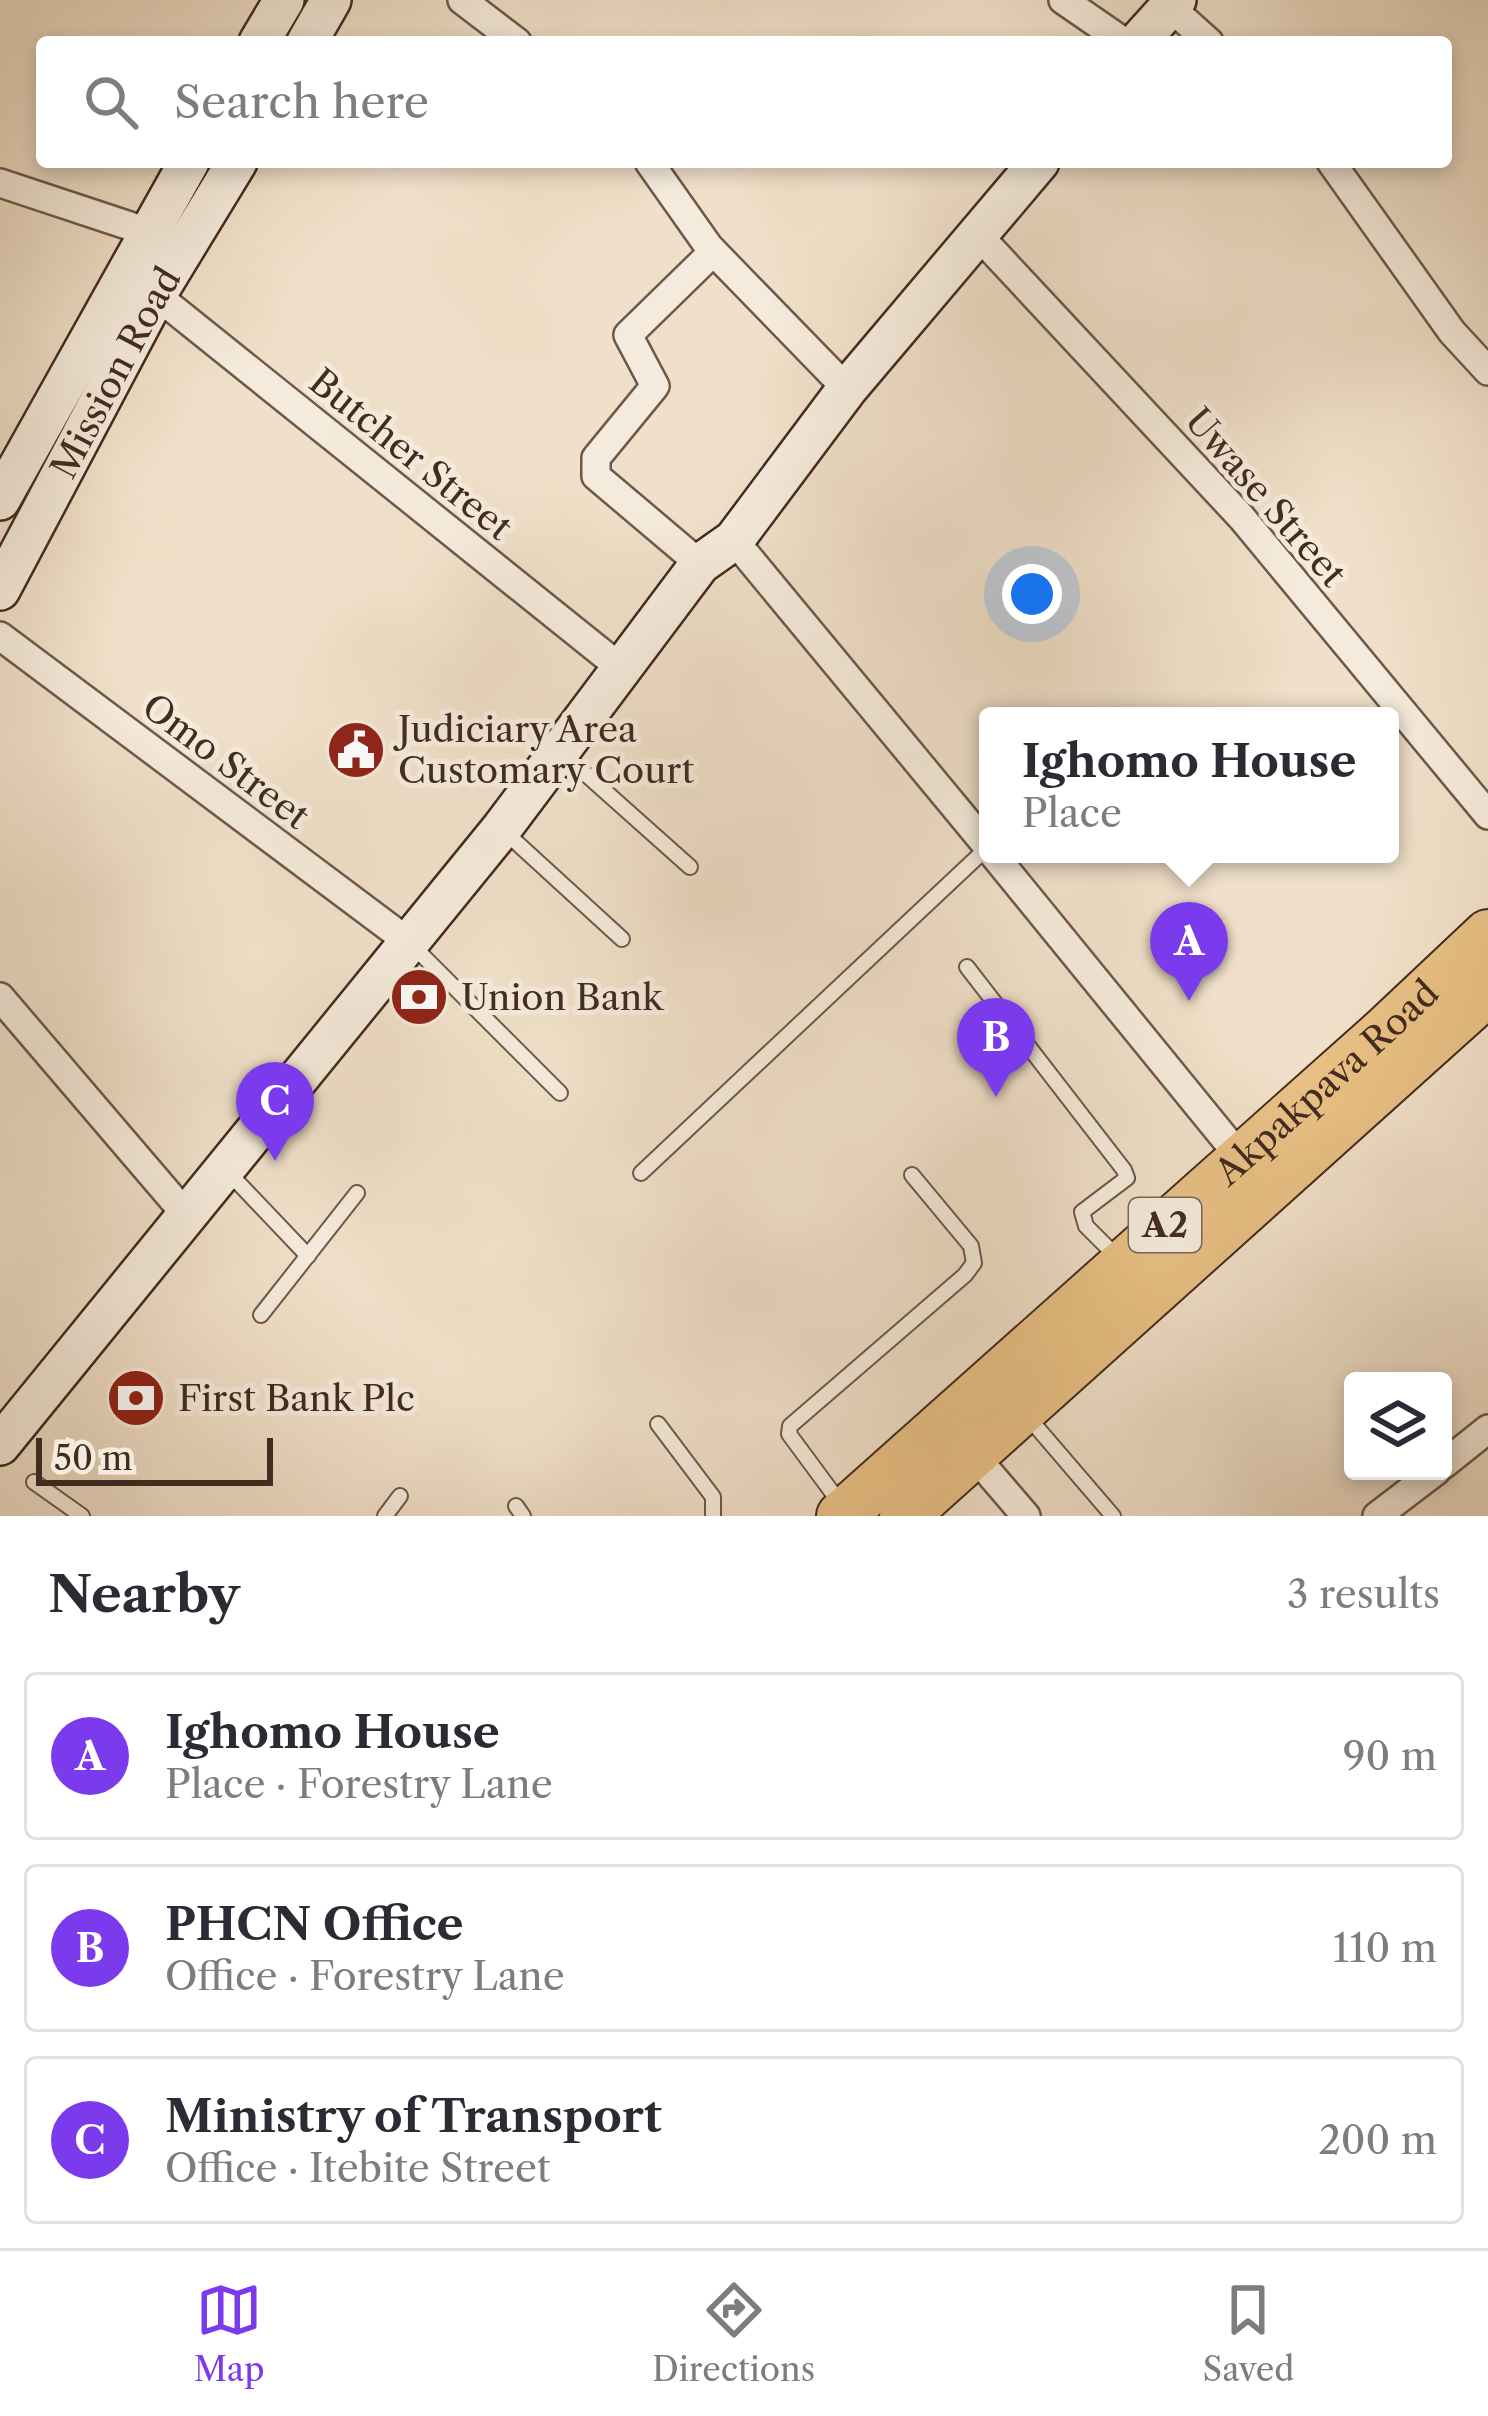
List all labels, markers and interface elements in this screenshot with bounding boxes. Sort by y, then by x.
search box [36,36,1452,168]
icon: search [78,69,144,135]
text: Search here [174,74,429,130]
street label: Mission Road [41,259,190,486]
street label: Butcher Street [301,359,521,549]
street label: Uwase Street [1177,399,1356,595]
your location [1002,564,1062,624]
street label: Omo Street [134,684,318,838]
place label: Judiciary Area Customary Court [393,707,695,792]
popup [979,707,1399,863]
public building icon: Judiciary Area Customary Court [325,719,387,781]
text: Ighomo House [1022,733,1356,789]
text: Place [1022,789,1122,837]
pin: A [1150,902,1228,1001]
bank icon: Union Bank [388,966,450,1028]
street label: Akpakpava Road [1205,970,1447,1195]
place label: Union Bank [461,975,665,1019]
pin: B [957,998,1035,1097]
pin: C [236,1062,314,1161]
road number: A2 [1129,1198,1201,1252]
bank icon: First Bank Plc [105,1367,167,1429]
map controls [1344,1372,1452,1480]
button: layers [1344,1372,1452,1480]
place label: First Bank Plc [178,1376,415,1420]
scale bar [36,1432,273,1485]
text: 50 m [54,1438,132,1479]
text: Nearby [48,1563,240,1625]
text: 3 results [1287,1570,1440,1618]
text: Ighomo House [165,1704,500,1760]
text: A [75,1732,105,1780]
text: 90 m [1343,1732,1437,1780]
text: Place · Forestry Lane [165,1760,553,1808]
text: PHCN Office [165,1896,463,1952]
text: B [76,1924,105,1972]
text: 110 m [1333,1924,1437,1972]
text: Office · Forestry Lane [165,1952,565,2000]
text: Ministry of Transport [165,2088,662,2144]
text: C [74,2116,106,2164]
text: 200 m [1318,2116,1437,2164]
text: Office · Itebite Street [165,2144,551,2192]
tab: Map [194,2277,265,2390]
tab: Directions [652,2277,815,2390]
tab: Saved [1203,2277,1294,2390]

